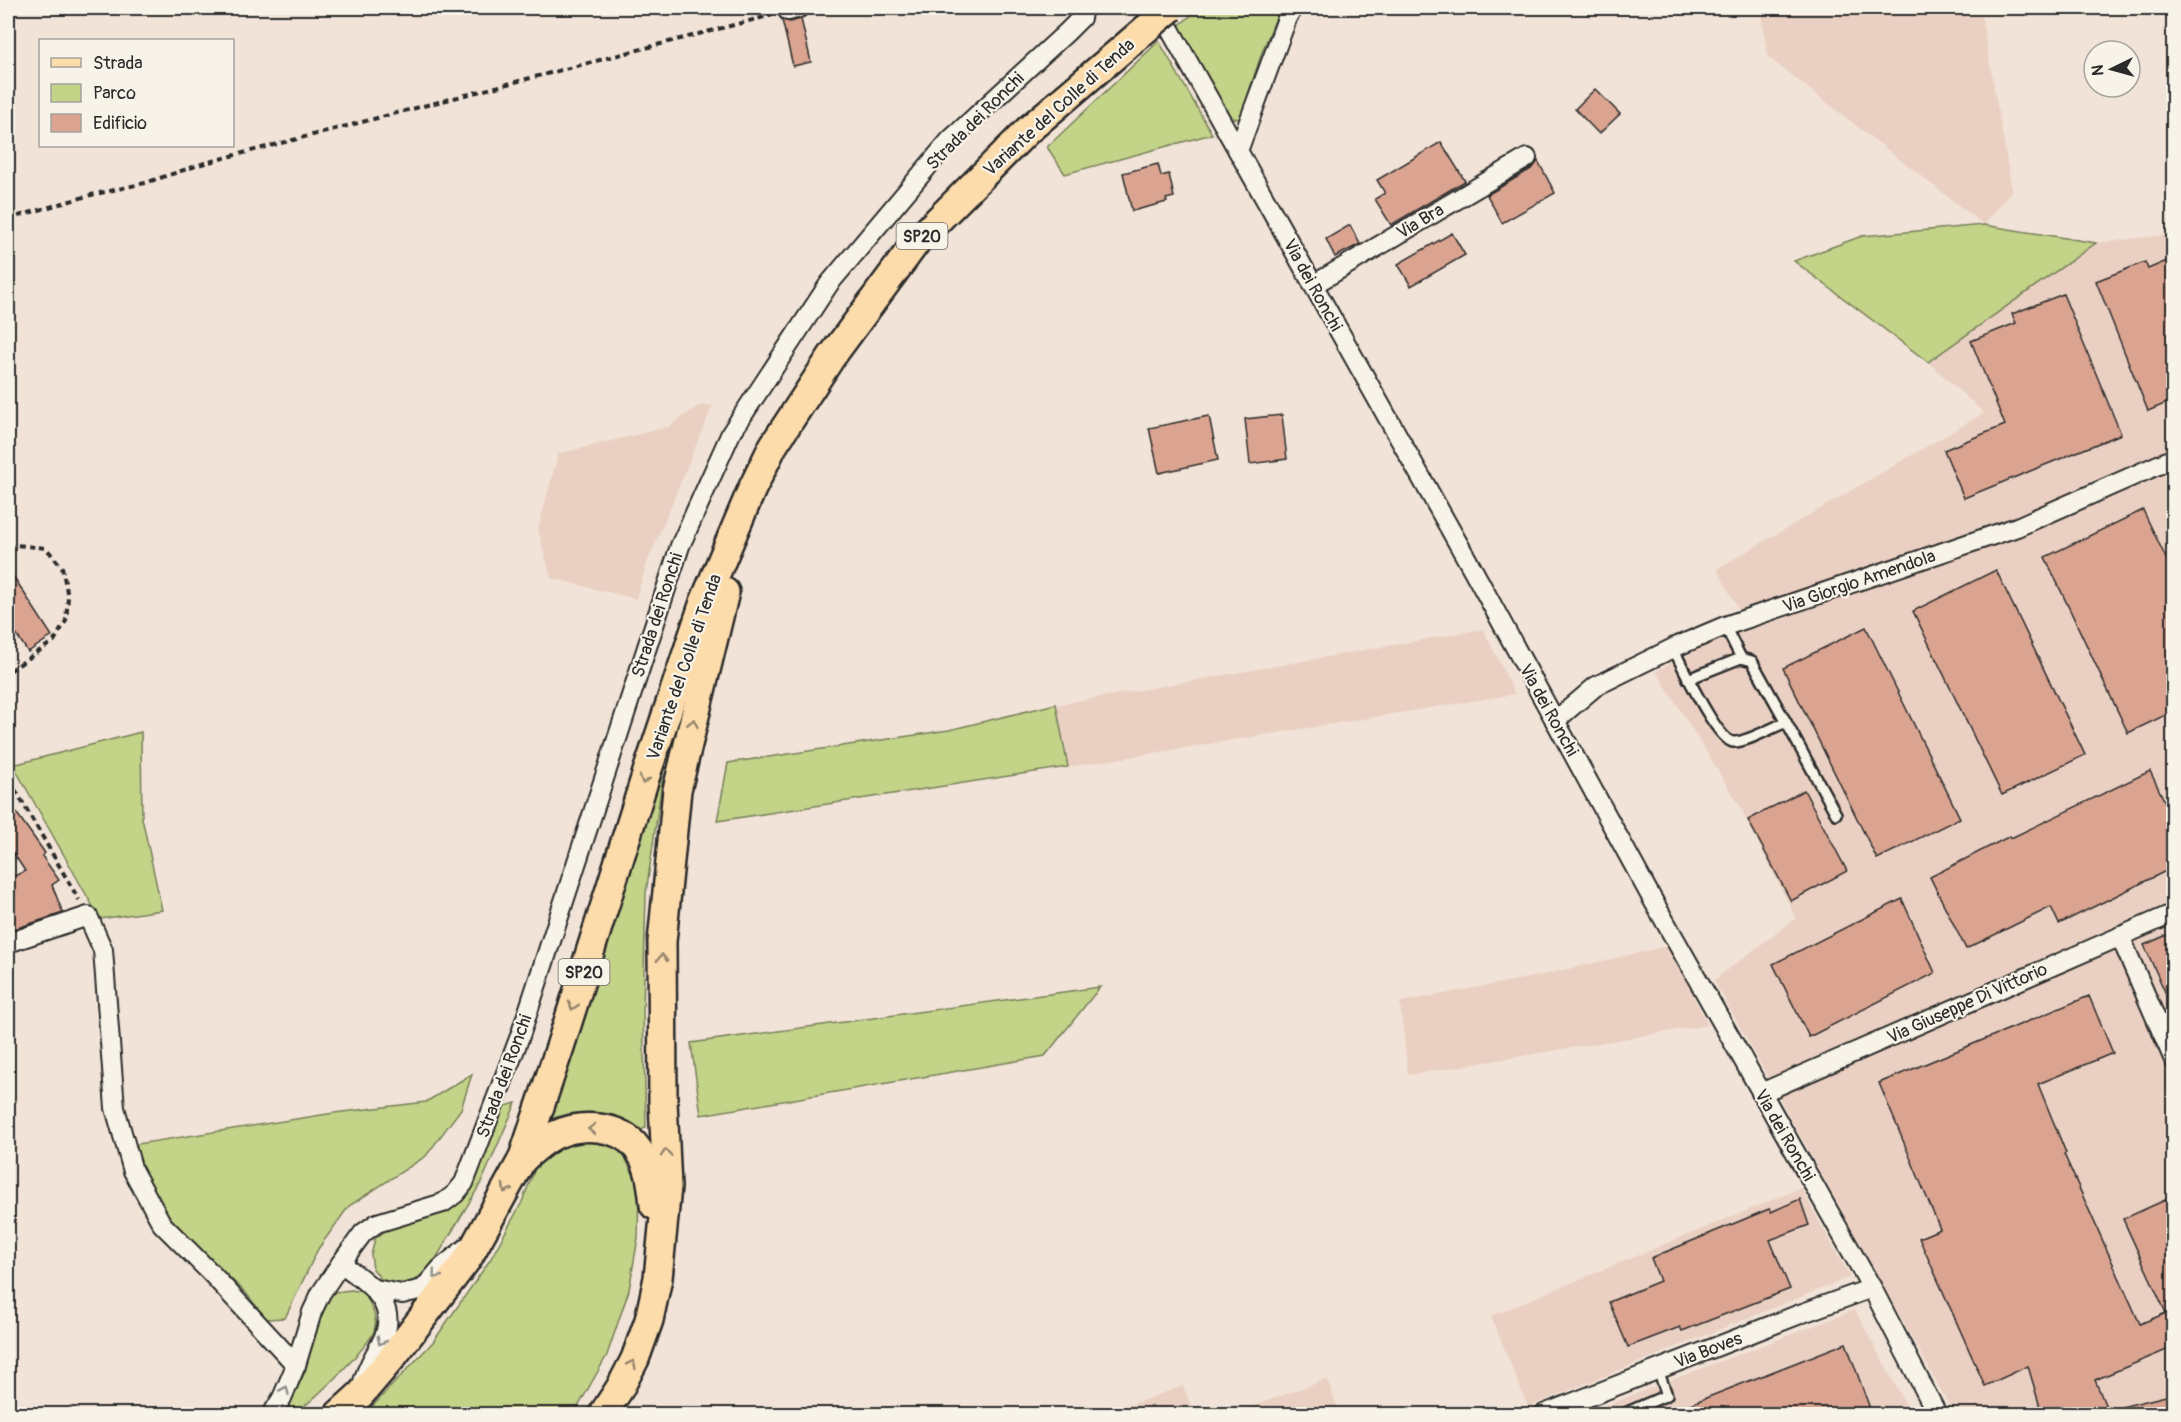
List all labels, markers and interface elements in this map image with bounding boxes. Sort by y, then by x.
street label: Variante del Colle di Tenda [979,33,1140,181]
legend [39,39,234,147]
north arrow [2082,39,2142,99]
text: Strada [93,52,143,75]
text: N [2088,64,2108,76]
street label: Strada dei Ronchi [921,67,1029,175]
text: Parco [93,82,136,105]
text: Edificio [93,112,147,135]
street label: Via Bra [1392,198,1448,244]
road number: SP20 [896,223,948,249]
street label: Via dei Ronchi [1278,235,1347,336]
street label: Via Giorgio Amendola [1780,545,1939,618]
street label: Strada dei Ronchi [626,550,688,680]
street label: Variante del Colle di Tenda [642,571,727,763]
street label: Via dei Ronchi [1514,660,1583,761]
one-way arrow [686,719,699,729]
one-way arrow [639,774,652,785]
one-way arrow [656,953,668,962]
street label: Via Giuseppe Di Vittorio [1884,958,2051,1049]
road number: SP20 [558,959,610,985]
one-way arrow [568,1000,580,1011]
street label: Strada dei Ronchi [471,1011,537,1141]
street label: Via dei Ronchi [1749,1085,1820,1185]
one-way arrow [587,1122,596,1135]
one-way arrow [659,1148,672,1157]
one-way arrow [502,1182,513,1193]
one-way arrow [433,1268,444,1279]
street label: Via Boves [1671,1327,1746,1374]
one-way arrow [377,1335,388,1346]
one-way arrow [625,1360,637,1371]
one-way arrow [278,1385,290,1396]

